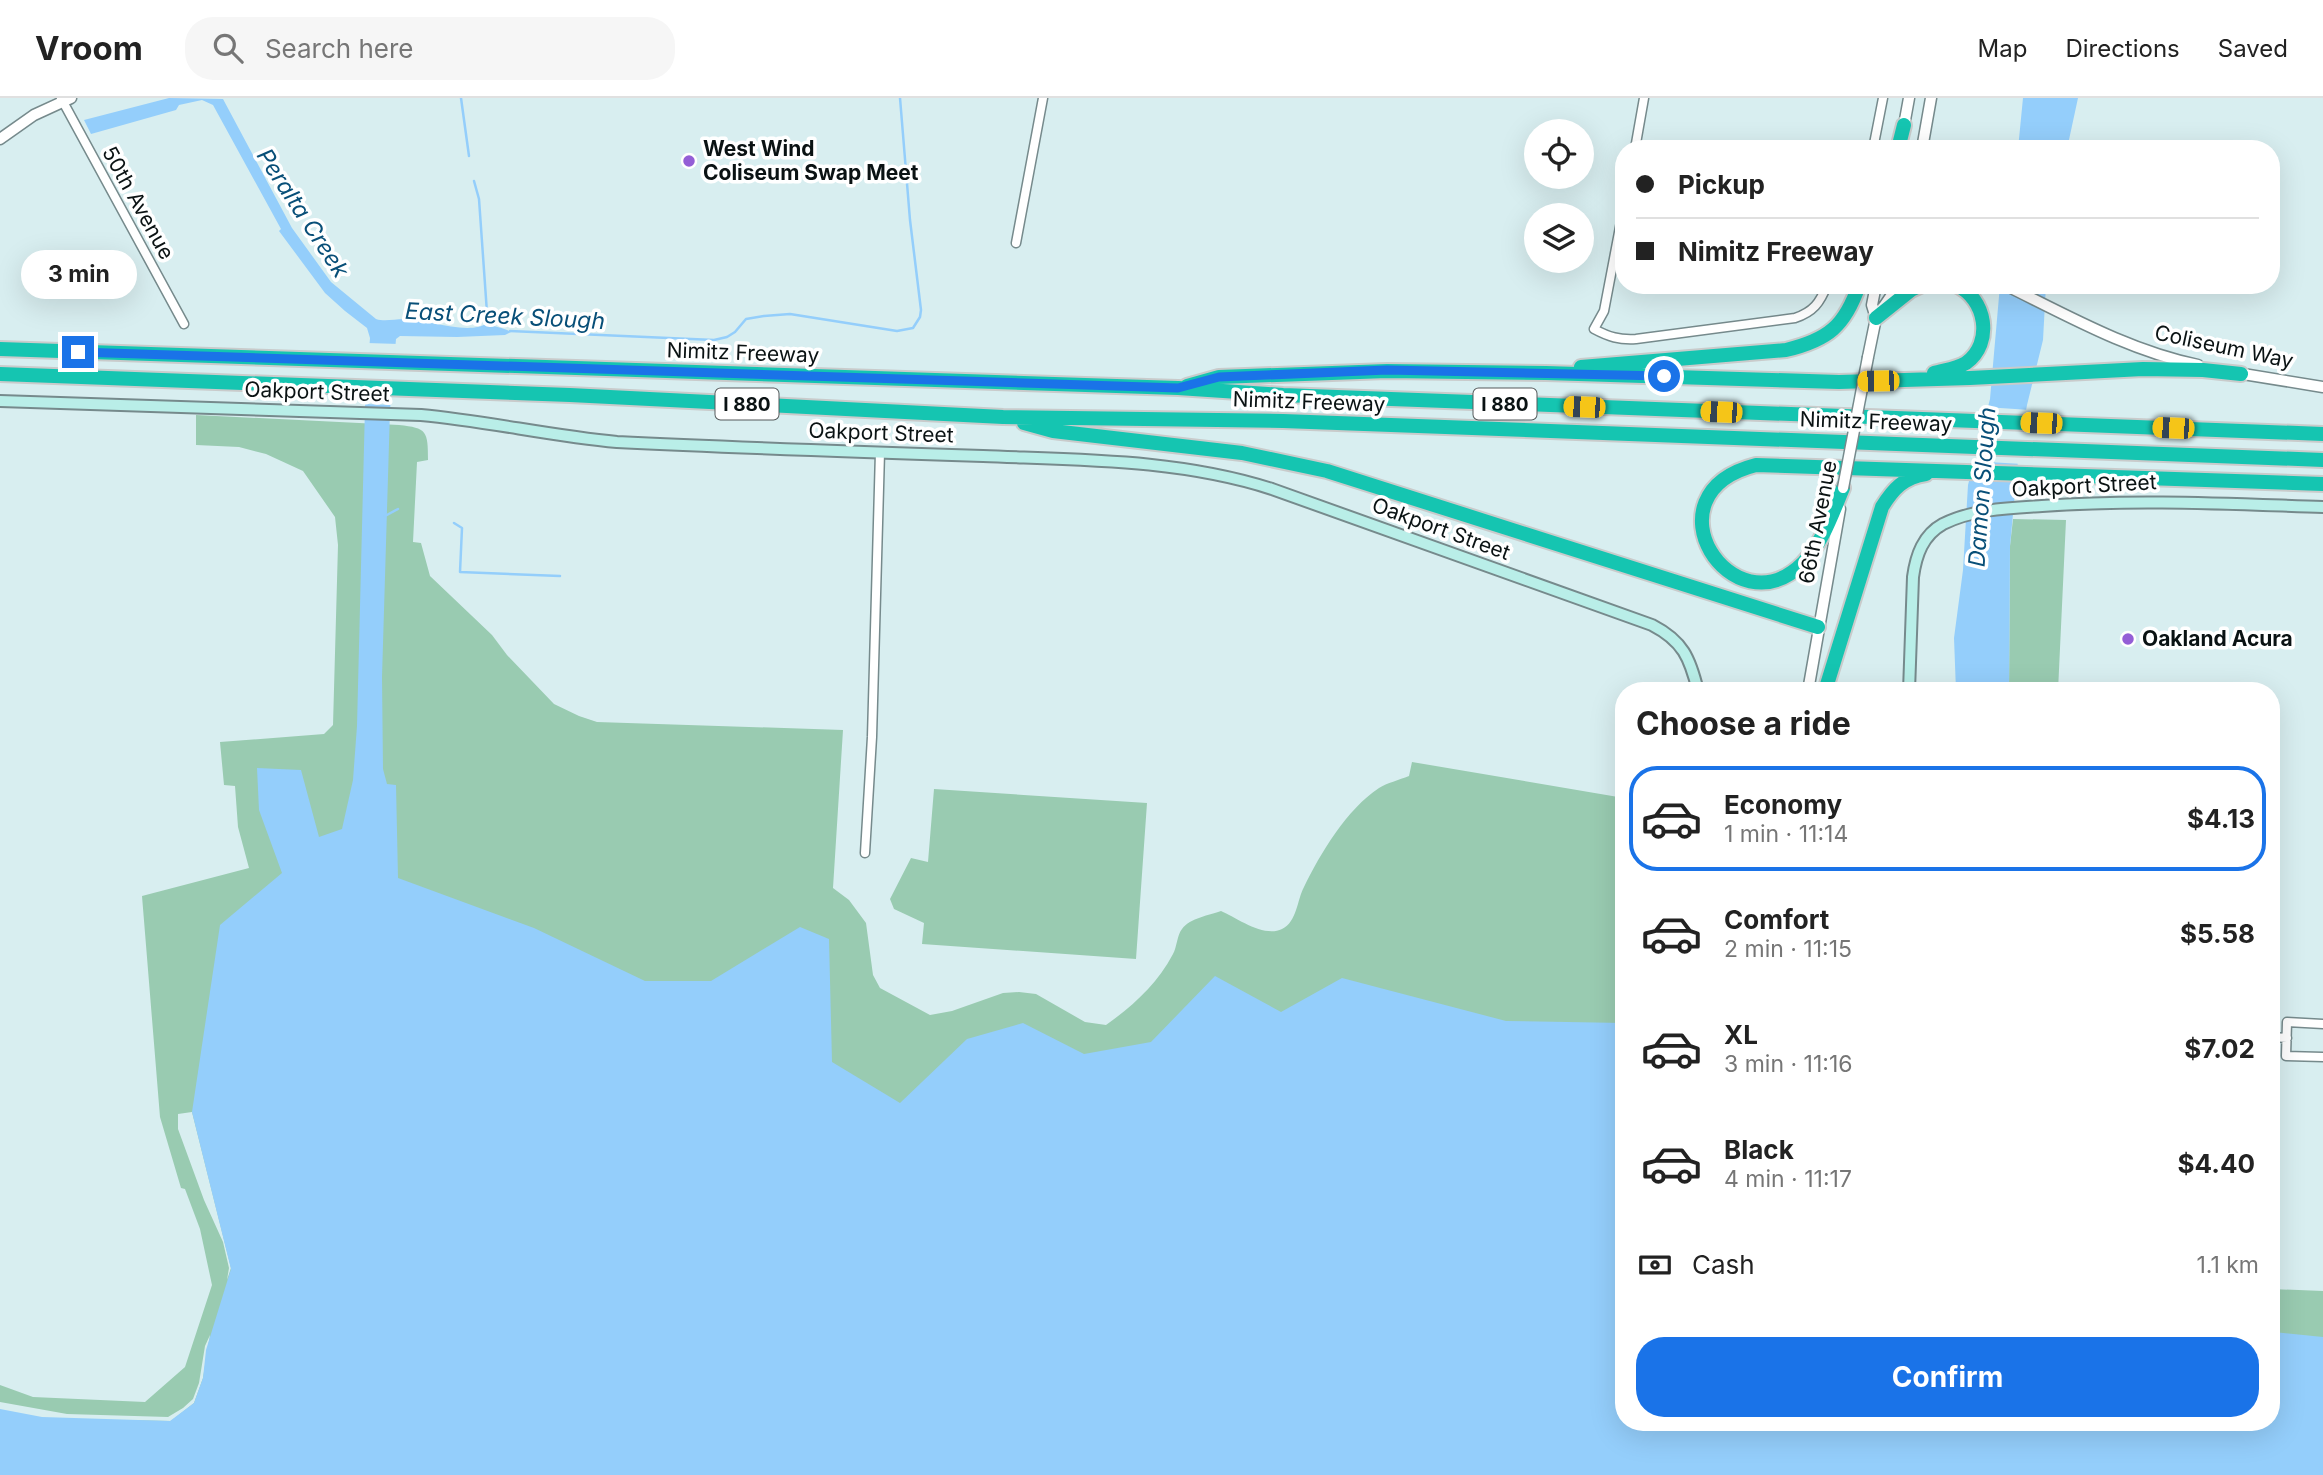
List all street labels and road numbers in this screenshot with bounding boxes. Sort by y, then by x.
street label: 50th Avenue [97,142,180,264]
street label: Coliseum Way [2153,320,2296,373]
street label: Nimitz Freeway [666,337,820,368]
street label: Oakport Street [244,376,390,407]
street label: Nimitz Freeway [1232,386,1386,417]
road number: I 880 [716,388,778,420]
road number: I 880 [1474,388,1536,420]
street label: Nimitz Freeway [1799,406,1953,437]
street label: Oakport Street [808,417,954,448]
street label: 66th Avenue [1793,458,1842,586]
street label: Oakport Street [2011,469,2157,502]
street label: Oakport Street [1369,492,1514,565]

